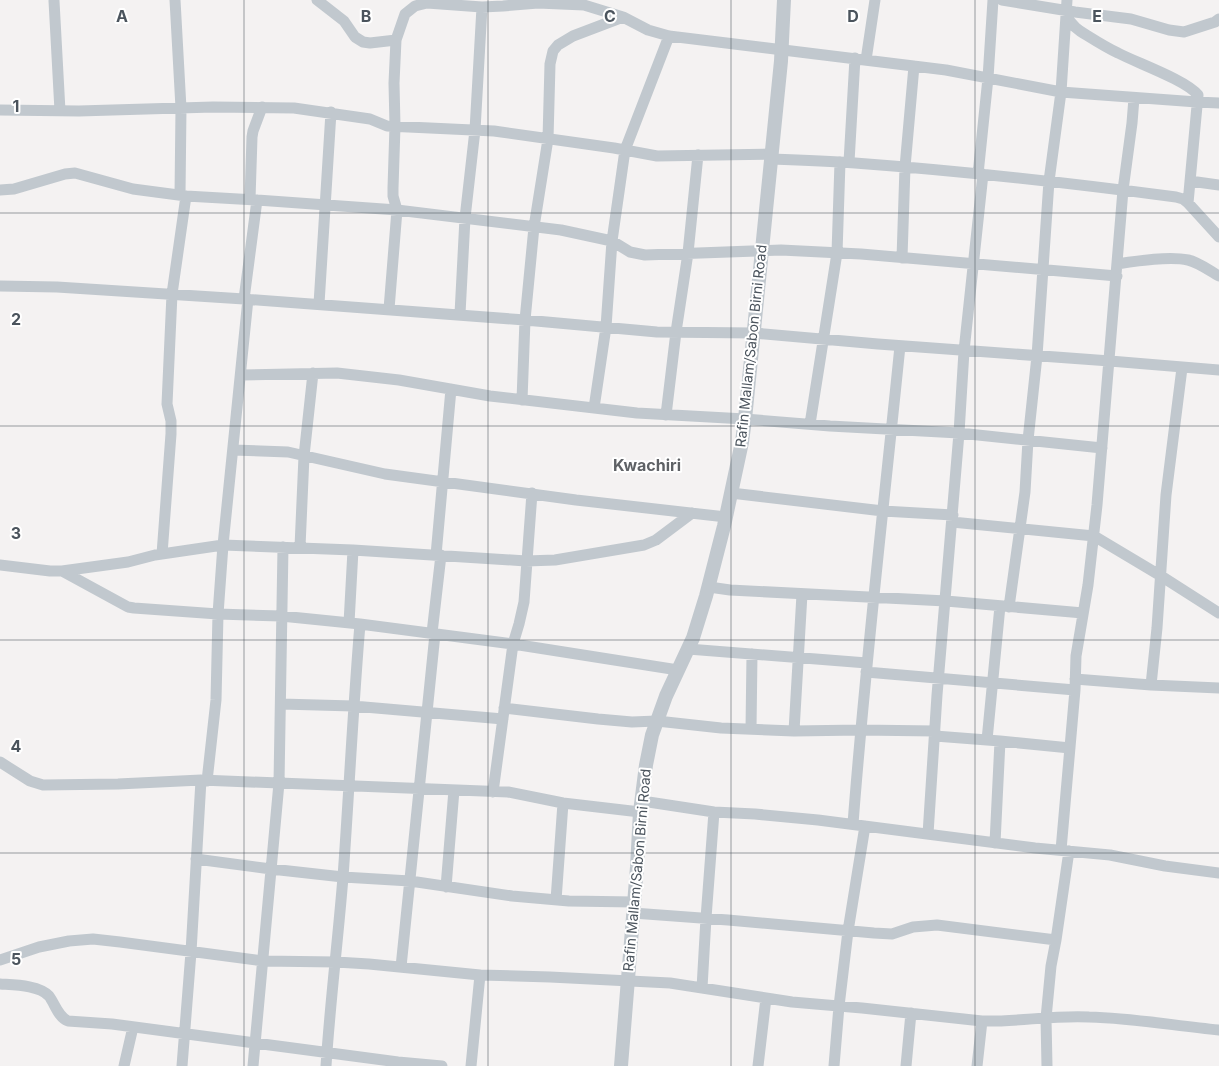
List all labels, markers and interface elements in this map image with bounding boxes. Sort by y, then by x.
text: A [116,6,128,26]
text: B [361,6,371,26]
text: C [604,6,616,26]
text: D [847,6,859,26]
text: E [1092,6,1102,26]
text: 1 [13,96,19,116]
street label: Rafin Mallam/Sabon Birni Road [731,244,770,448]
text: 2 [11,309,21,329]
district label: Kwachiri [613,455,681,475]
text: 3 [11,523,21,543]
text: 4 [11,736,22,756]
street label: Rafin Mallam/Sabon Birni Road [619,768,654,972]
text: 5 [11,949,21,969]

